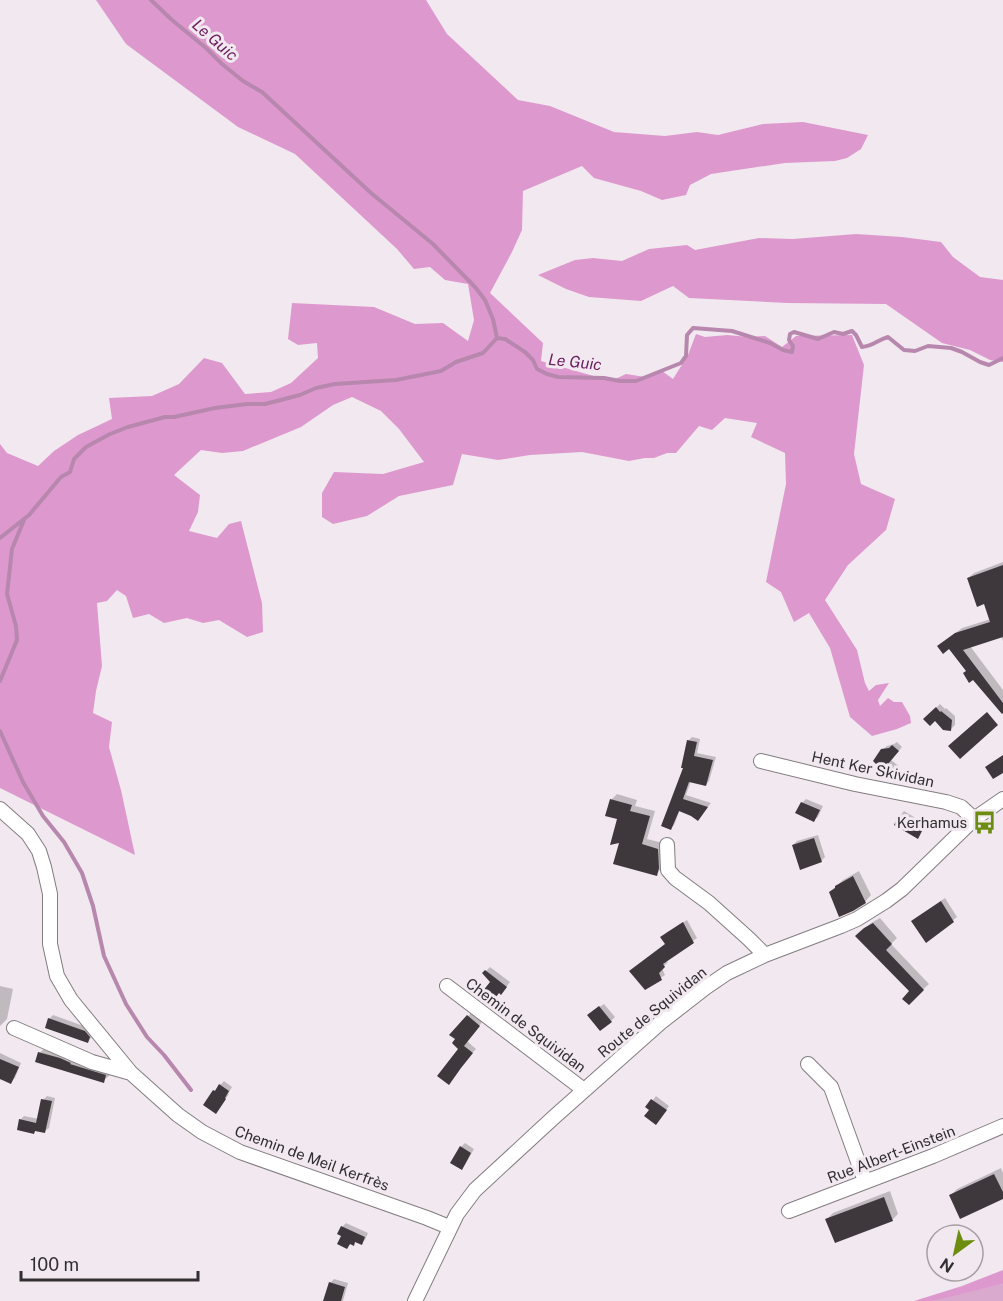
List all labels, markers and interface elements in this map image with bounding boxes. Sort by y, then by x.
water label: Le Guic [188,15,242,65]
water label: Le Guic [547,350,603,374]
street label: Hent Ker Skividan [810,748,936,790]
bus stop icon: Kerhamus [972,809,998,835]
place label: Kerhamus [897,814,967,831]
street label: Route de Squividan [594,963,710,1061]
street label: Chemin de Squividan [463,974,589,1076]
street label: Chemin de Meil Kerfrès [232,1122,392,1194]
street label: Rue Albert-Einstein [825,1122,957,1186]
north arrow [925,1223,985,1283]
scale bar [21,1244,198,1282]
text: 100 m [30,1254,79,1275]
text: N [937,1254,958,1277]

